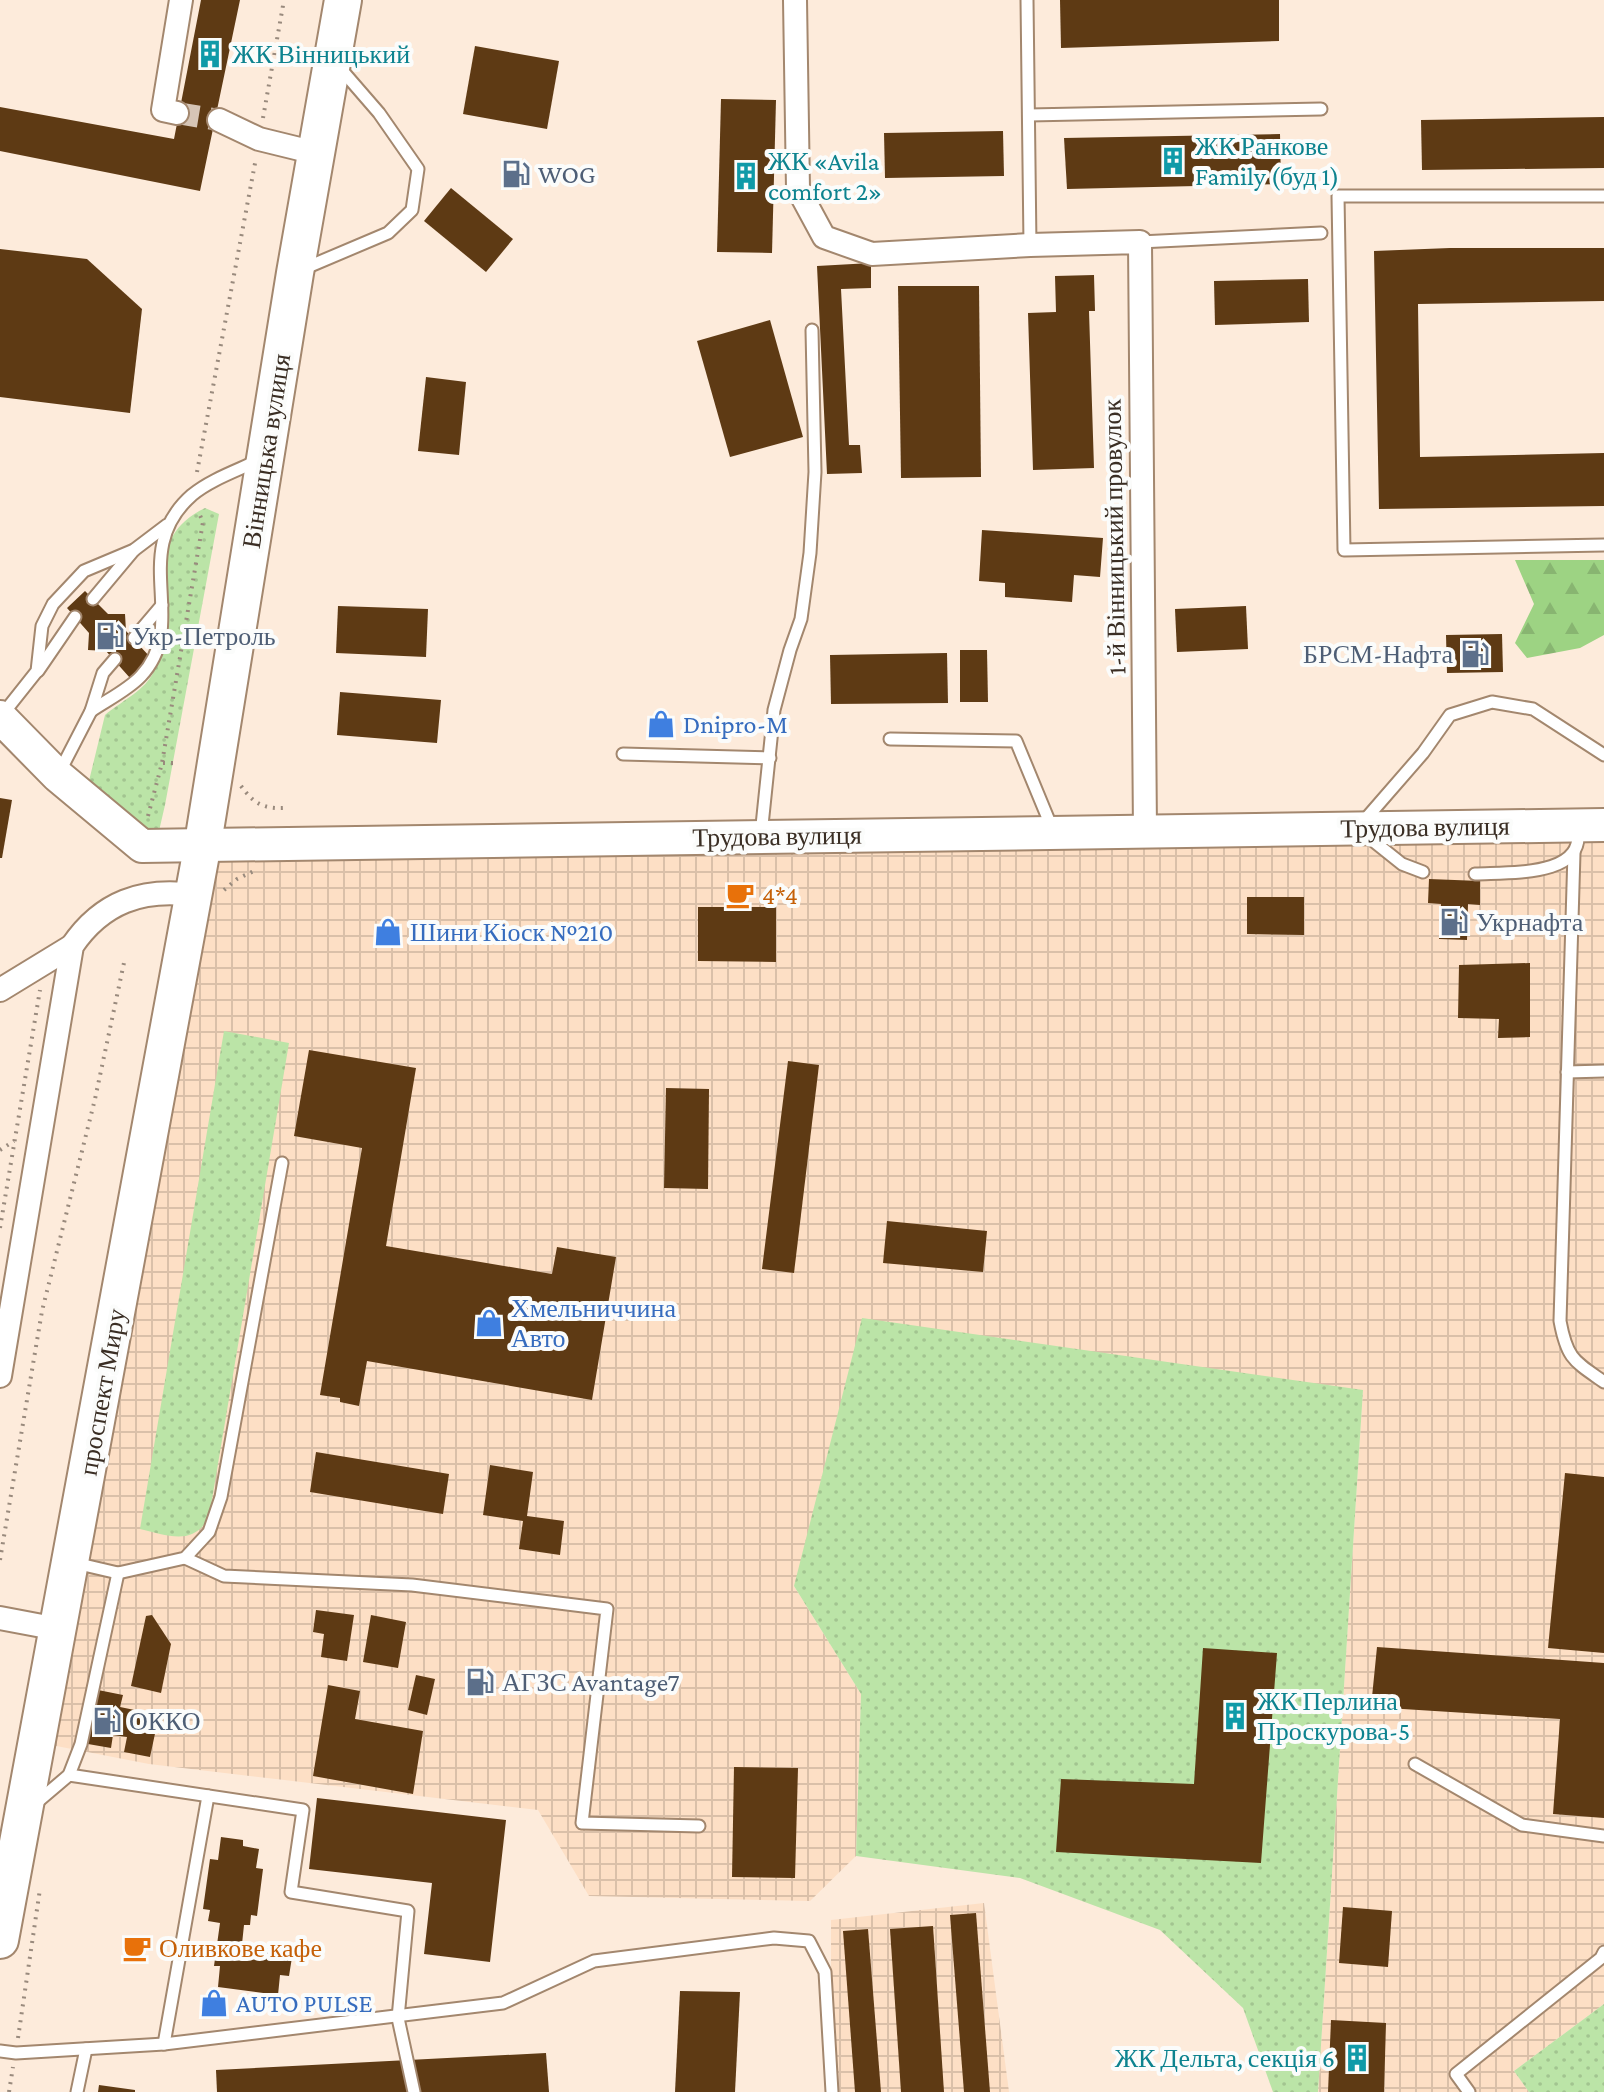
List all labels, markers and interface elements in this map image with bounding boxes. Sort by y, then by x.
building icon: ЖК Вінницький [195,39,225,69]
place label: ЖК Вінницький [232,40,410,69]
place label: ЖК Ранкове Family (буд 1) [1195,132,1339,191]
building icon: ЖК Ранкове Family (буд 1) [1158,146,1188,176]
place label: ЖК «Avila comfort 2» [768,147,882,206]
fuel station icon: WOG [501,159,531,189]
place label: WOG [538,160,595,189]
building icon: ЖК «Avila comfort 2» [731,161,761,191]
street label: Вінницька вулиця [237,352,296,551]
street label: 1-й Вінницький провулок [1098,398,1131,675]
fuel station icon: Укр-Петроль [95,621,125,651]
place label: Укр-Петроль [132,622,276,651]
fuel station icon: БРСМ-Нафта [1460,639,1490,669]
place label: БРСМ-Нафта [1303,640,1453,669]
shop icon: Dnipro-M [646,709,676,739]
place label: Dnipro-M [683,710,788,739]
street label: Трудова вулиця [1340,812,1510,843]
street label: Трудова вулиця [692,821,862,852]
cafe icon: 4*4 [725,880,755,910]
place label: 4*4 [762,881,798,910]
fuel station icon: Укрнафта [1439,907,1469,937]
place label: Укрнафта [1476,908,1584,937]
shop icon: Шини Кіоск №210 [373,917,403,947]
place label: Шини Кіоск №210 [410,918,613,947]
place label: Хмельниччина Авто [511,1294,676,1353]
street label: проспект Миру [74,1306,131,1478]
shop icon: Хмельниччина Авто [474,1308,504,1338]
fuel station icon: АГЗС Avantage7 [465,1667,495,1697]
place label: АГЗС Avantage7 [502,1668,679,1697]
place label: ЖК Перлина Проскурова-5 [1257,1687,1410,1746]
building icon: ЖК Перлина Проскурова-5 [1220,1701,1250,1731]
fuel station icon: ОККО [92,1706,122,1736]
place label: ОККО [129,1707,201,1736]
cafe icon: Оливкове кафе [122,1933,152,1963]
place label: Оливкове кафе [159,1934,322,1963]
shop icon: AUTO PULSE [199,1988,229,2018]
place label: AUTO PULSE [236,1989,373,2018]
building icon: ЖК Дельта, секція 6 [1342,2043,1372,2073]
place label: ЖК Дельта, секція 6 [1115,2044,1335,2073]

